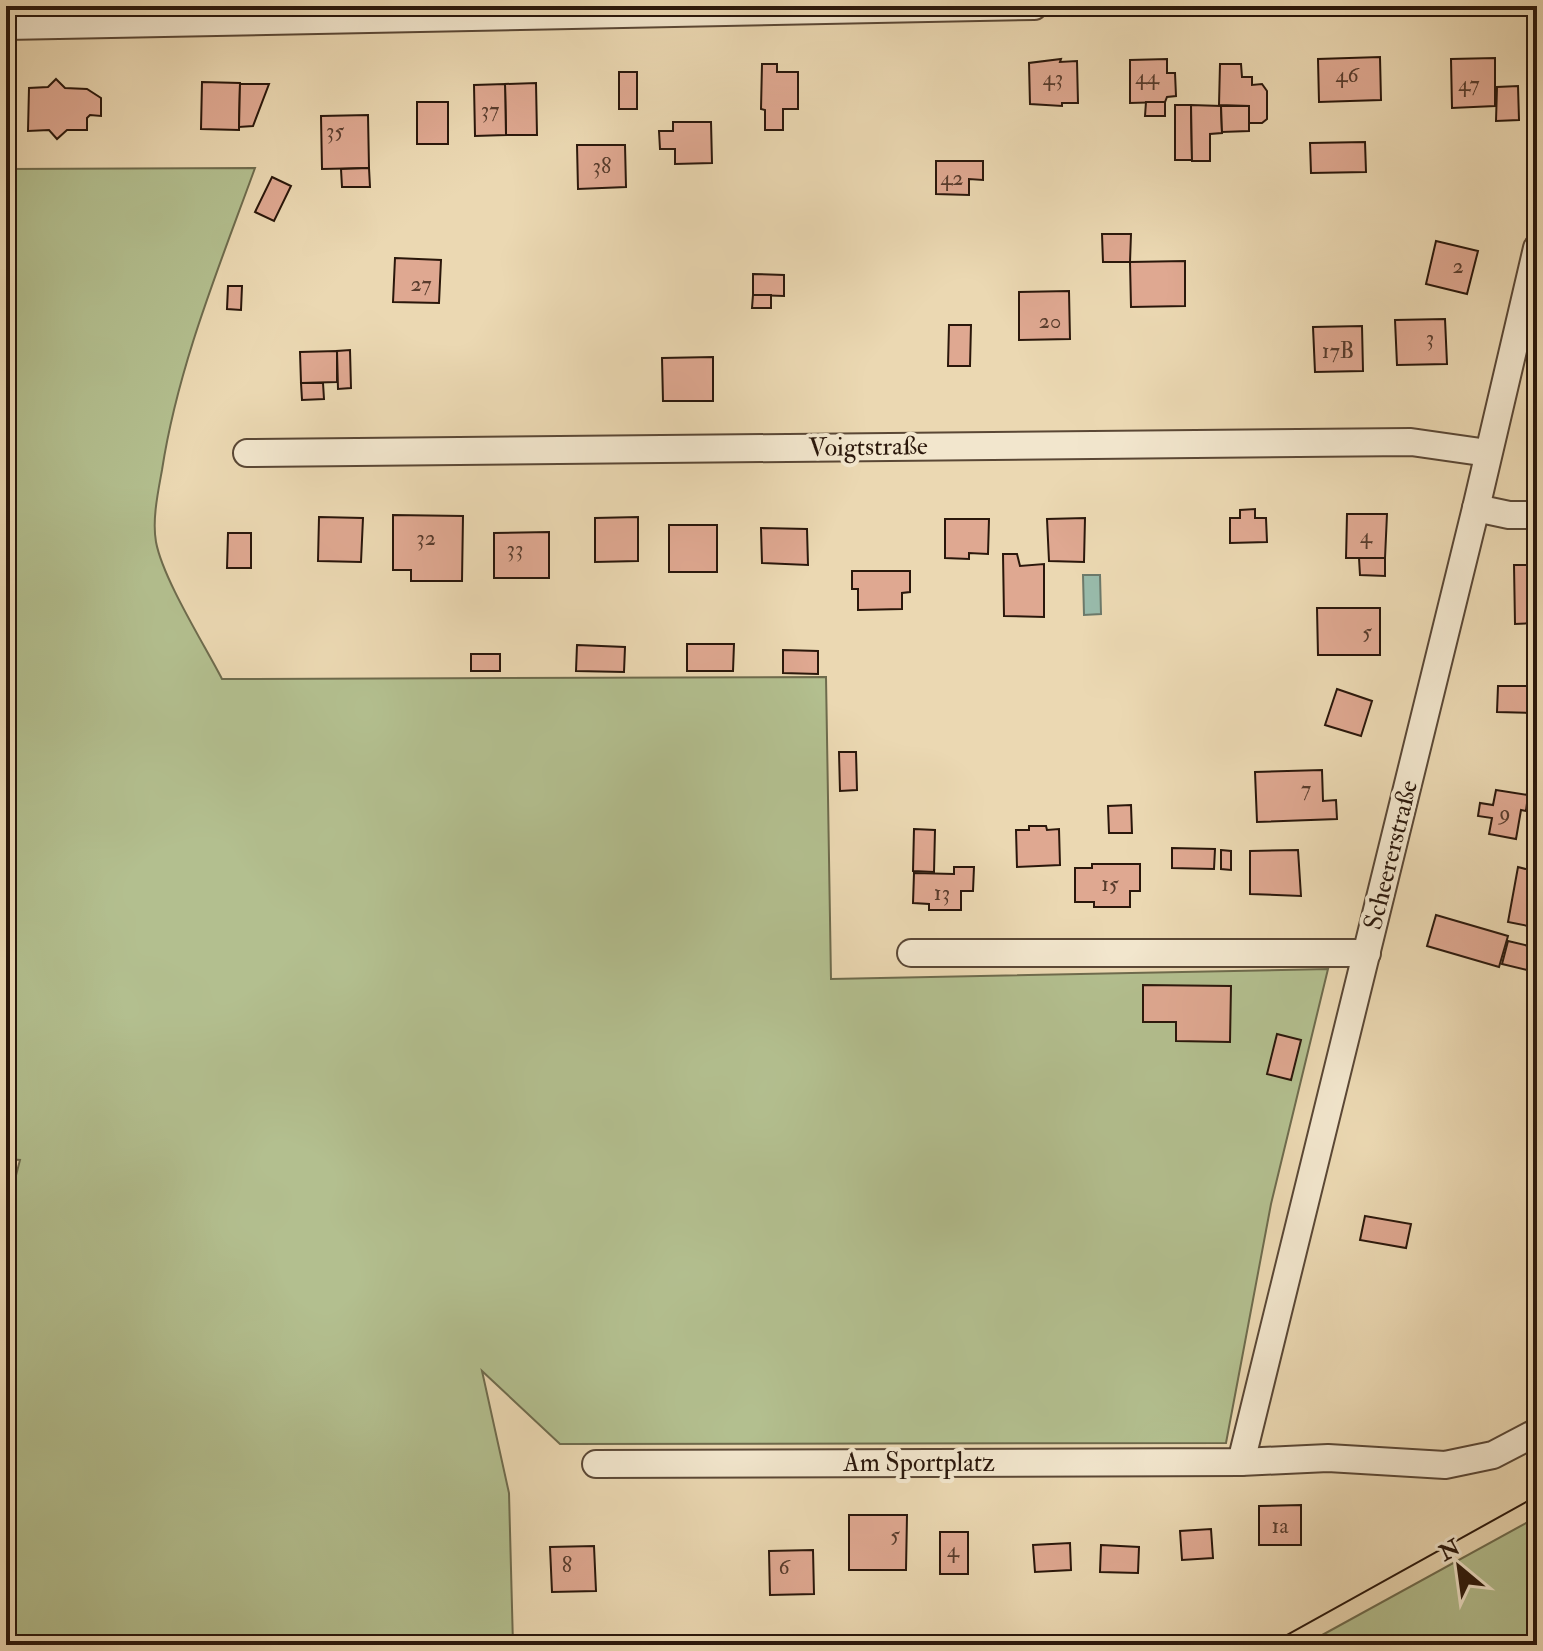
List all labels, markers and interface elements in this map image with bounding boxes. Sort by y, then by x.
house number: 46 [1336,61,1360,89]
house number: 44 [1135,63,1160,91]
house number: 43 [1043,64,1063,92]
house number: 47 [1458,70,1480,98]
house number: 37 [481,96,499,124]
house number: 35 [326,117,344,145]
house number: 38 [593,152,611,180]
house number: 42 [940,164,964,192]
house number: 2 [1452,252,1464,280]
house number: 27 [410,270,432,298]
house number: 20 [1039,307,1061,335]
house number: 3 [1426,324,1434,352]
house number: 17B [1322,337,1354,365]
street label: Voigtstraße [808,430,928,464]
house number: 4 [1360,522,1373,550]
house number: 32 [416,524,436,552]
house number: 33 [507,535,523,563]
house number: 5 [1362,618,1372,646]
house number: 7 [1301,775,1311,803]
street label: Scheererstraße [1357,777,1425,933]
house number: 9 [1497,799,1511,827]
house number: 15 [1101,870,1119,898]
house number: 13 [934,879,950,907]
street label: Am Sportplatz [842,1447,995,1480]
house number: 1a [1272,1512,1289,1540]
house number: 5 [890,1521,900,1549]
north arrow [1419,1527,1499,1607]
text: N [1434,1533,1465,1568]
house number: 4 [947,1536,960,1564]
house number: 8 [562,1551,572,1579]
house number: 6 [778,1553,791,1581]

